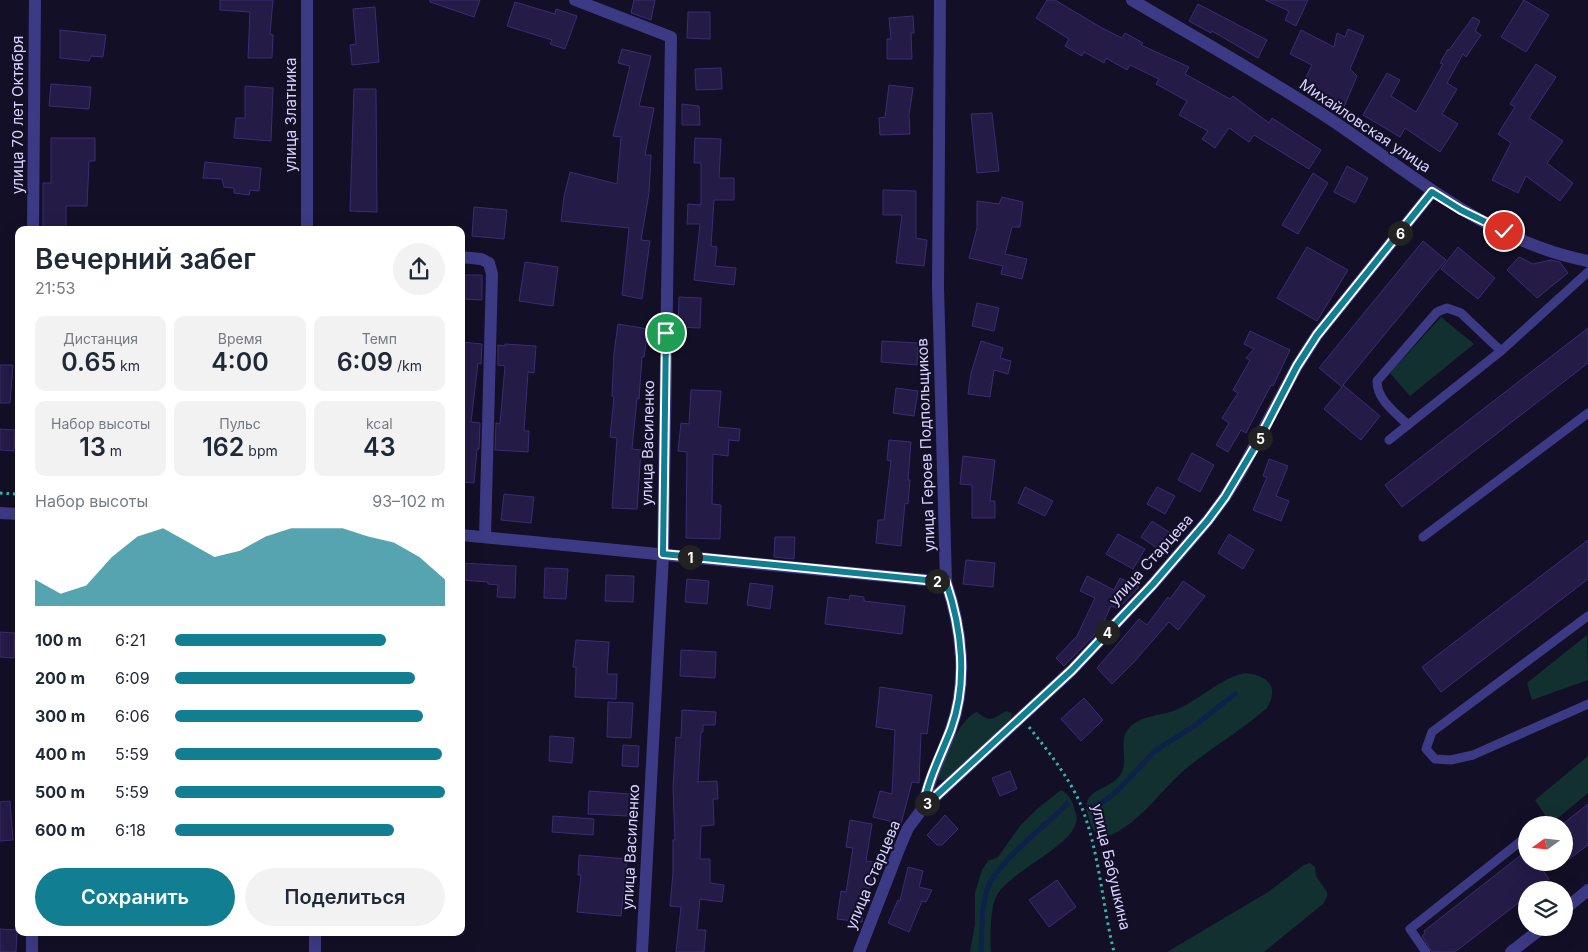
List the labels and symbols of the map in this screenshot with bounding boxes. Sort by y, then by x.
street label: улица 70 лет Октября [8,36,27,194]
street label: улица Златника [281,58,300,172]
street label: Михайловская улица [1296,75,1435,177]
pin [1483,210,1525,252]
pin: 6 [1388,220,1412,246]
pin [645,312,687,354]
street label: улица Героев Подпольщиков [912,338,939,552]
street label: улица Василенко [637,380,658,506]
pin: 5 [1248,426,1272,450]
street label: улица Старцева [1104,510,1197,609]
pin: 1 [678,544,702,570]
pin: 2 [924,568,950,594]
pin: 4 [1094,620,1120,644]
street label: улица Василенко [618,784,643,910]
pin: 3 [914,790,940,816]
street label: улица Бабушкина [1088,802,1135,932]
north arrow [1518,816,1572,871]
street label: улица Старцева [841,817,904,932]

